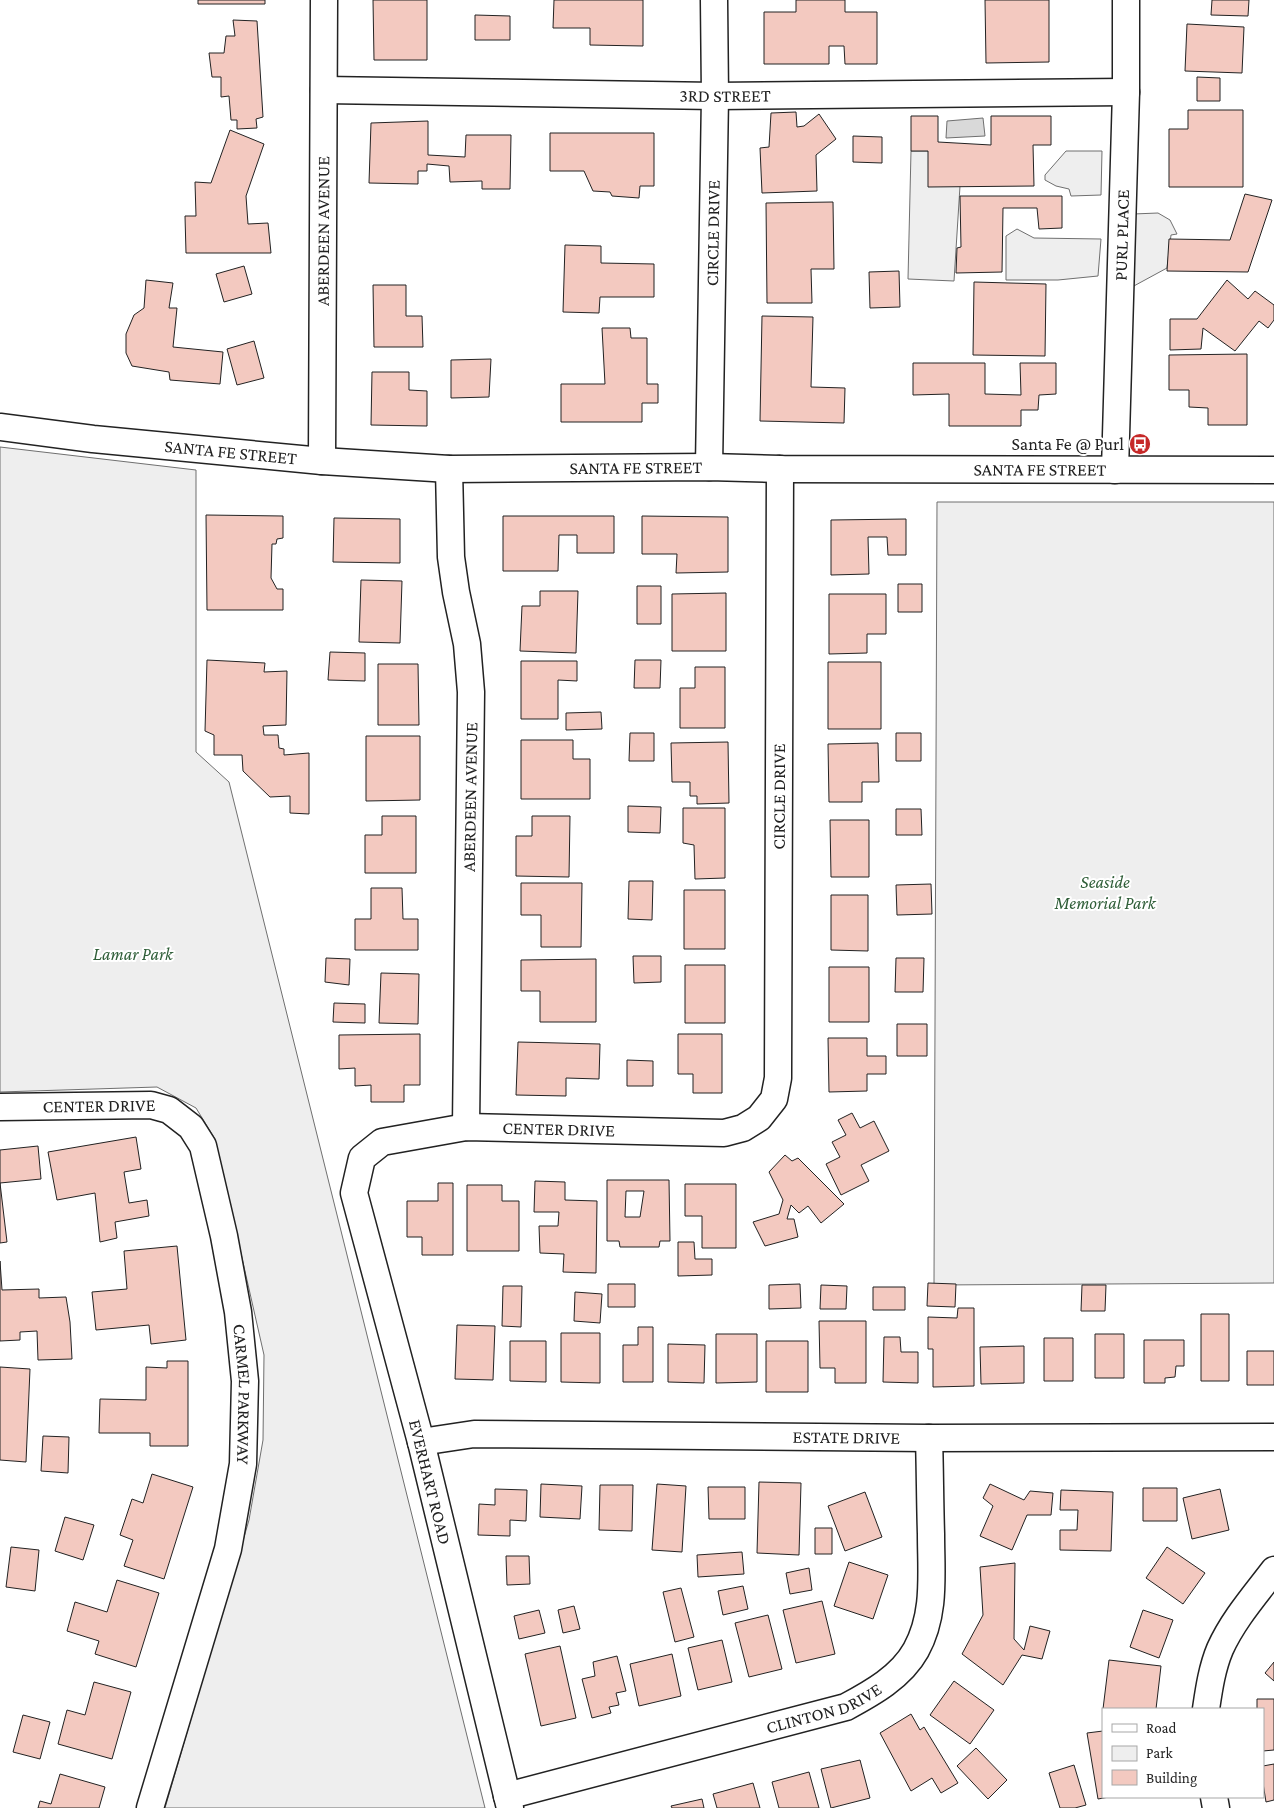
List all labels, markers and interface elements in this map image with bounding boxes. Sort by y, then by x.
street label: 3RD STREET [679,85,771,106]
street label: ABERDEEN AVENUE [313,156,333,306]
street label: CIRCLE DRIVE [702,180,724,286]
street label: PURL PLACE [1111,189,1133,281]
bus stop icon: Santa Fe @ Purl [1128,432,1152,456]
place label: Santa Fe @ Purl [1011,434,1124,454]
street label: SANTA FE STREET [164,436,298,469]
street label: SANTA FE STREET [569,457,703,478]
street label: SANTA FE STREET [973,459,1107,480]
street label: ABERDEEN AVENUE [459,722,481,872]
street label: CIRCLE DRIVE [769,743,789,850]
park label: Seaside Memorial Park [1053,872,1157,913]
park label: Lamar Park [93,944,174,964]
street label: CENTER DRIVE [43,1095,156,1116]
street label: CENTER DRIVE [502,1118,615,1140]
street label: CARMEL PARKWAY [229,1323,255,1465]
street label: EVERHART ROAD [405,1417,455,1547]
street label: ESTATE DRIVE [793,1427,900,1448]
street label: CLINTON DRIVE [764,1679,885,1738]
legend [1102,1708,1264,1798]
text: Road [1146,1720,1177,1736]
text: Park [1146,1745,1173,1761]
text: Building [1146,1770,1197,1787]

